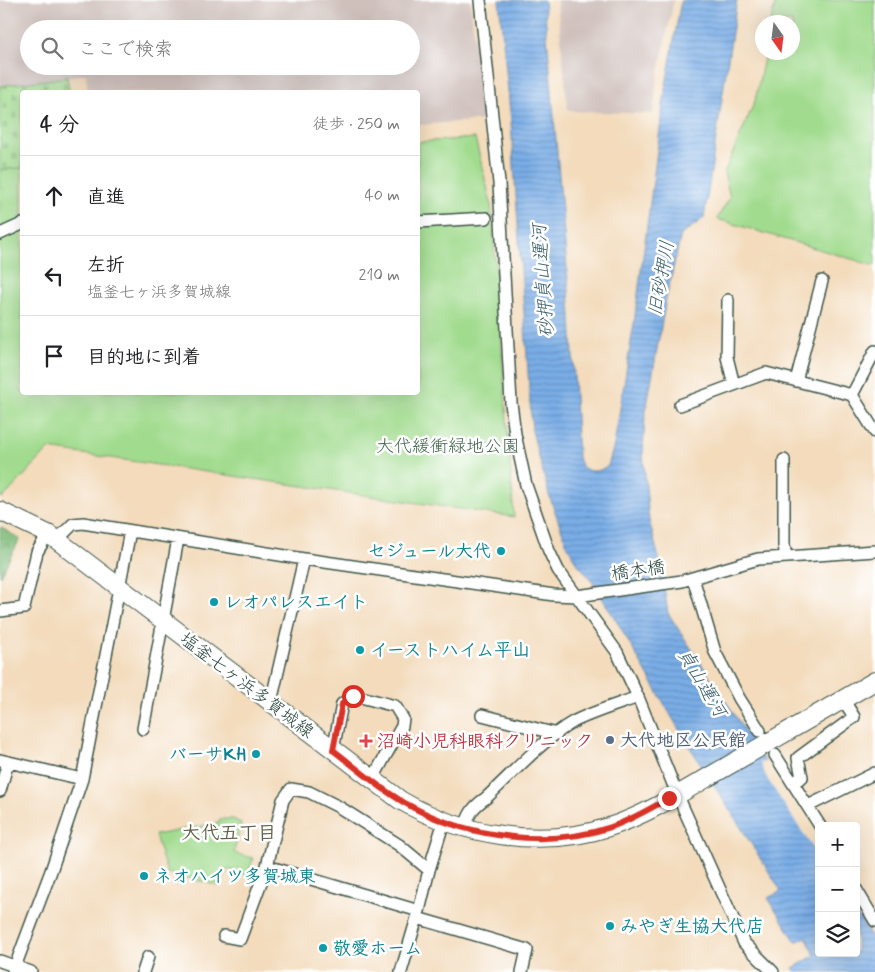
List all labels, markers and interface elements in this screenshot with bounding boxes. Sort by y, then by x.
north arrow [755,15,800,60]
search box [20,20,420,75]
icon: search [38,34,66,62]
text: ここで検索 [78,37,173,62]
text: 4 分 [40,111,79,139]
text: 徒歩 · 250 m [313,114,400,135]
icon: ahead [40,182,68,210]
text: 直進 [87,185,125,210]
text: 40 m [364,185,400,206]
water label: 砂押貞山運河 [527,220,560,339]
water label: 旧砂押川 [643,239,680,318]
text: 左折 [87,253,125,278]
icon: left [40,262,68,290]
text: 210 m [359,265,400,286]
text: 塩釜七ヶ浜多賀城線 [87,282,231,303]
icon: arrive [40,342,68,370]
text: 目的地に到着 [87,345,201,370]
park label: 大代緩衝緑地公園 [376,435,520,459]
place label: セジュール大代 [368,540,491,564]
marker: セジュール大代 [495,545,507,557]
street label: 橋本橋 [610,555,667,587]
place label: レオパレスエイト [224,591,368,615]
marker: レオパレスエイト [208,596,220,608]
street label: 塩釜七ヶ浜多賀城線 [174,627,318,744]
place label: イーストハイム平山 [370,639,530,663]
marker: イーストハイム平山 [354,644,366,656]
water label: 貞山運河 [671,644,734,724]
route start [342,685,365,708]
place label: 大代地区公民館 [620,729,746,753]
place label: 沼崎小児科眼科クリニック [377,730,593,754]
marker: 沼崎小児科眼科クリニック [359,734,373,748]
marker: 大代地区公民館 [604,734,616,746]
place label: バーサKH [169,743,246,767]
marker: バーサKH [250,748,262,760]
route end [658,787,681,810]
district label: 大代五丁目 [181,821,277,846]
map controls [815,822,860,957]
button: + [815,822,860,867]
place label: ネオハイツ多賀城東 [154,865,316,889]
button: − [815,867,860,912]
marker: ネオハイツ多賀城東 [138,870,150,882]
button: layers [815,912,860,957]
place label: みやぎ生協大代店 [620,915,764,939]
marker: みやぎ生協大代店 [604,920,616,932]
place label: 敬愛ホーム [333,937,422,961]
marker: 敬愛ホーム [317,942,329,954]

